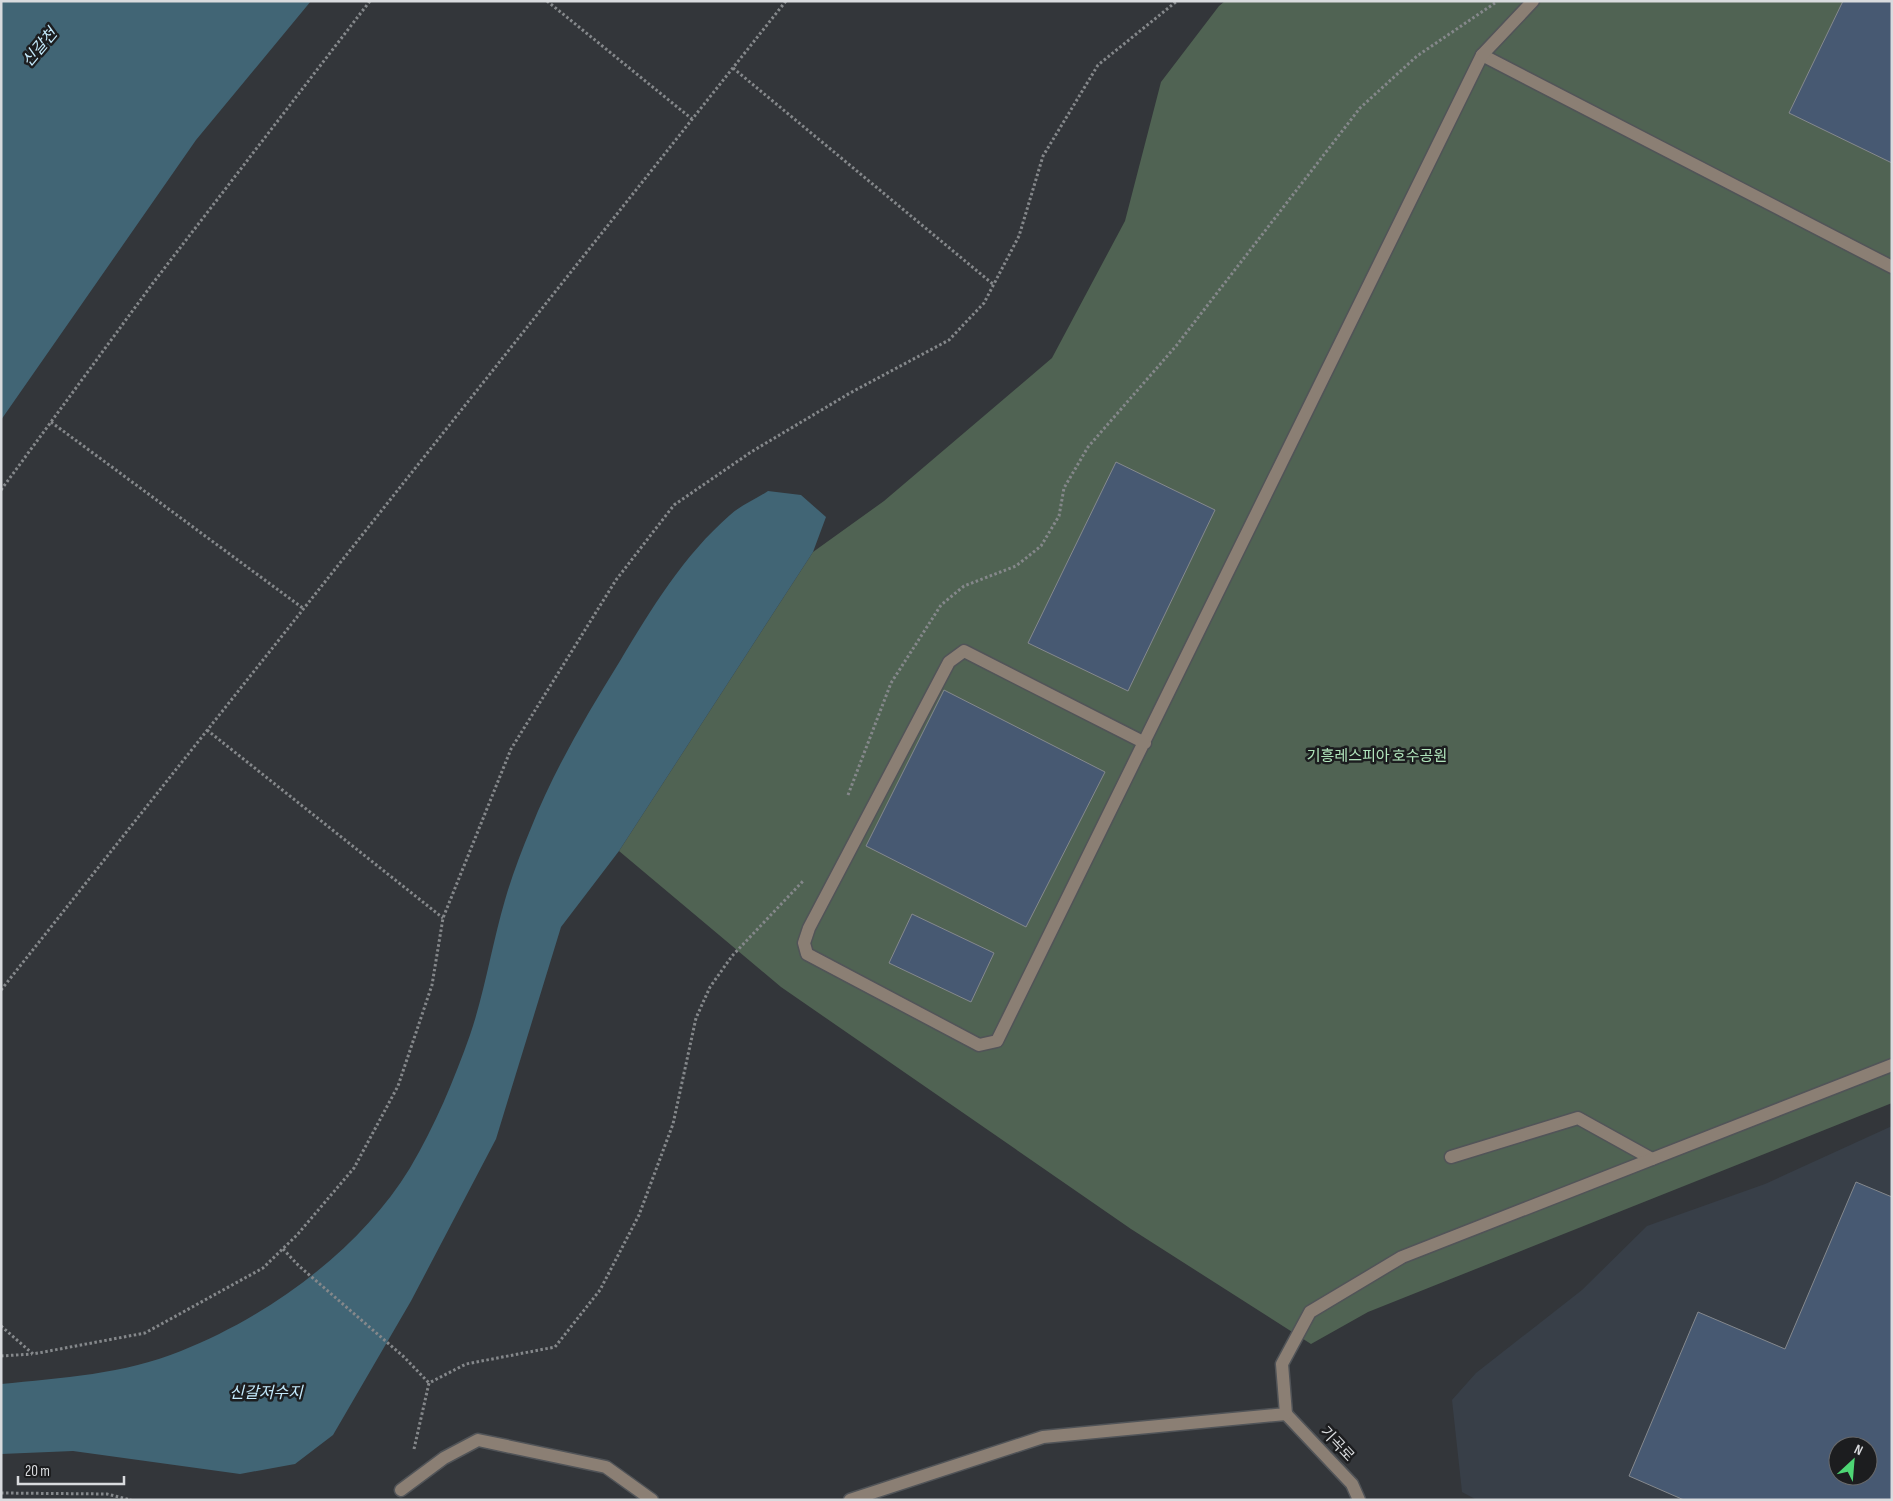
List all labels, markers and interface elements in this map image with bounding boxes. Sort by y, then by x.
water label: 신갈천 [19,23,63,71]
park label: 기흥레스피아 호수공원 [1307,747,1447,766]
water label: 신갈저수지 [229,1384,304,1403]
street label: 기곡로 [1316,1422,1358,1466]
north arrow [1828,1436,1878,1486]
text: N [1851,1440,1866,1459]
scale bar [18,1454,124,1486]
text: 20 m [25,1462,50,1481]

